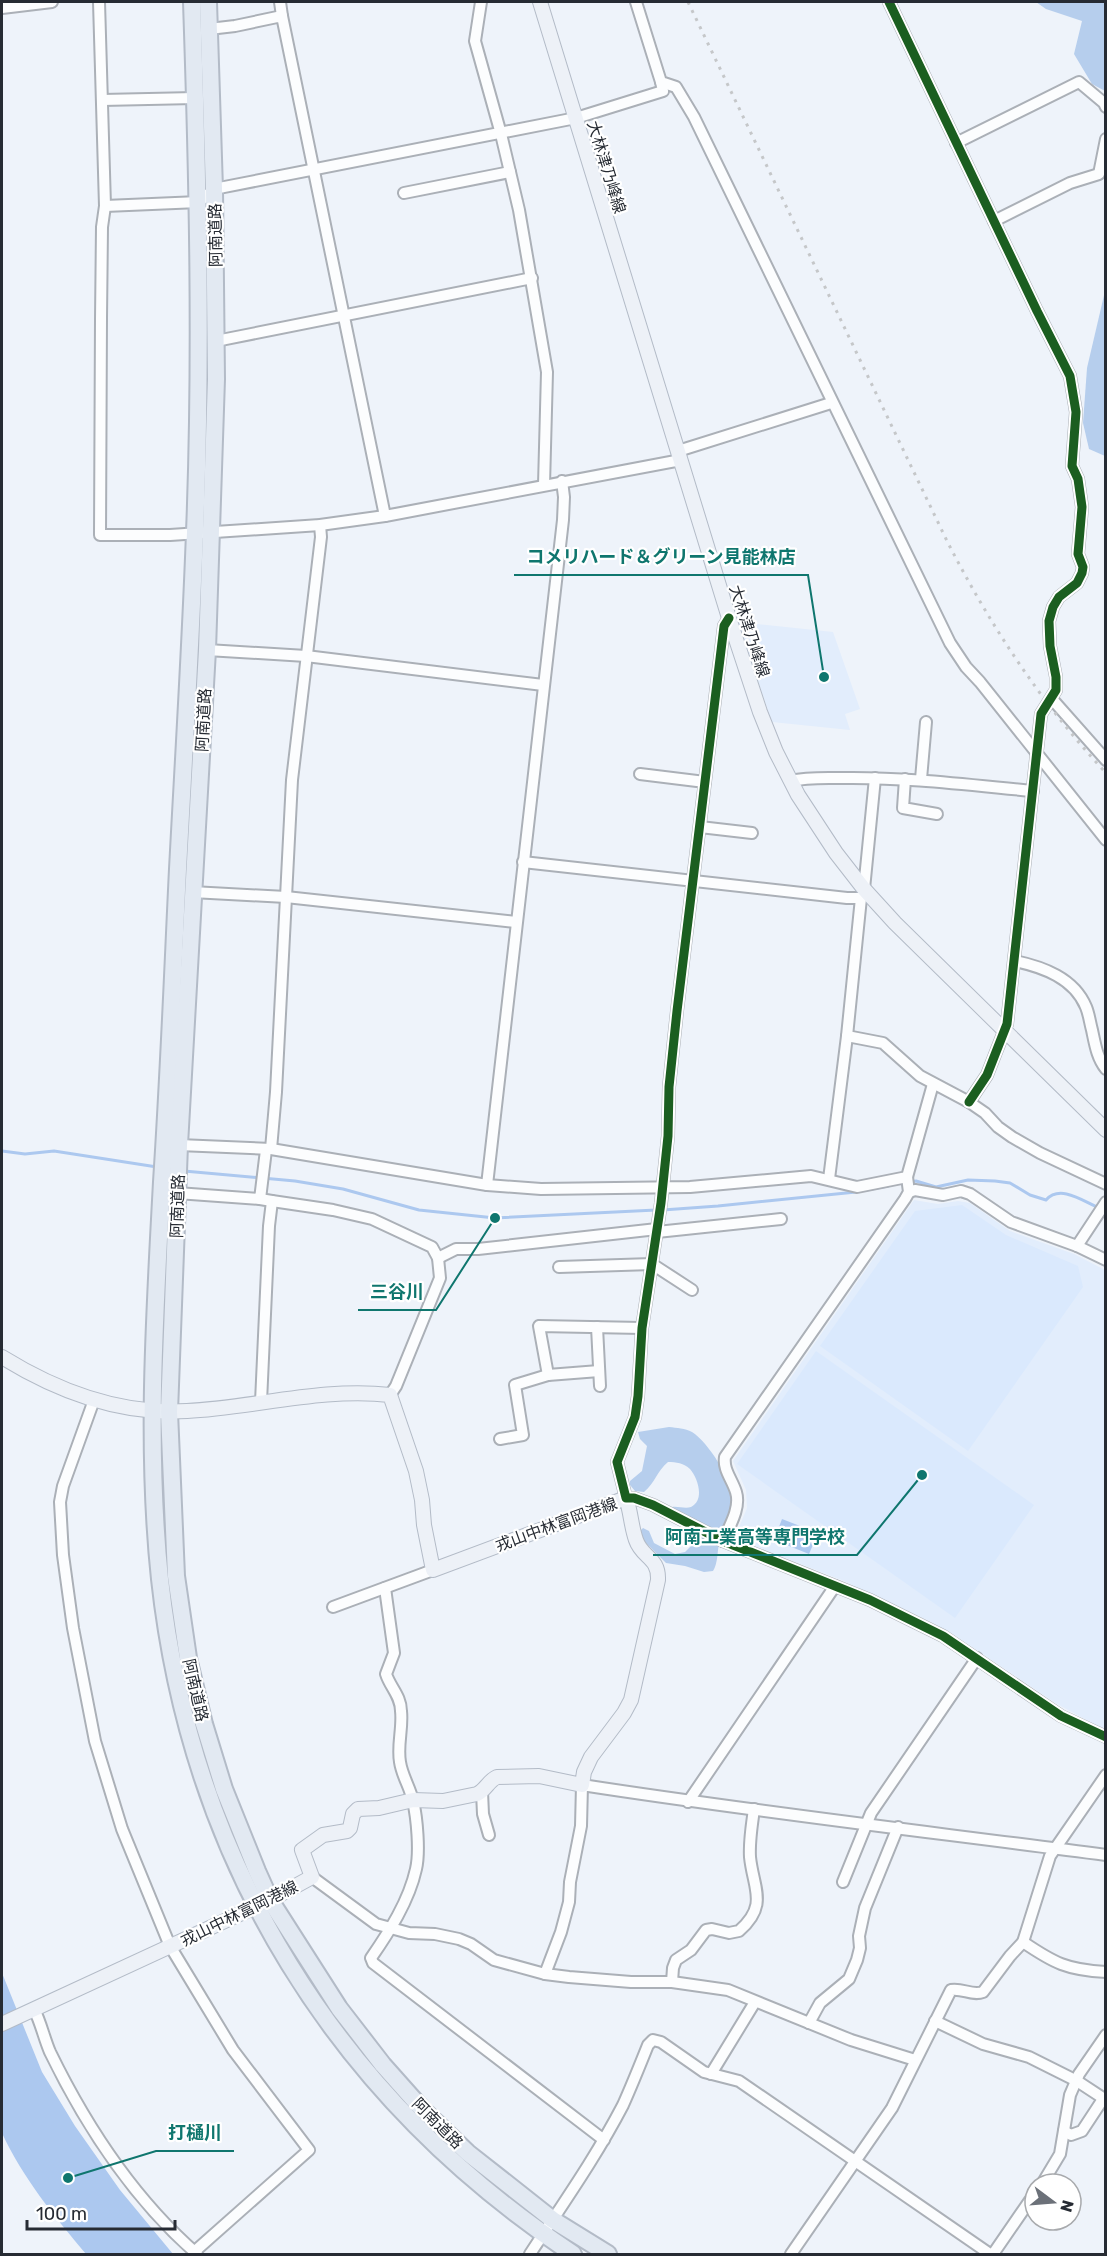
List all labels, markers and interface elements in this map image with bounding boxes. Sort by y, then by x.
street label: 大林津乃峰線 [583,118,630,216]
street label: 阿南道路 [205,203,226,267]
callout: コメリハード＆グリーン見能林店 [514,539,808,575]
text: コメリハード＆グリーン見能林店 [526,546,796,568]
street label: 大林津乃峰線 [726,583,773,680]
street label: 阿南道路 [192,688,215,752]
street label: 阿南道路 [167,1174,188,1238]
callout: 三谷川 [358,1274,436,1310]
text: 三谷川 [370,1281,424,1303]
street label: 戎山中林富岡港線 [493,1494,620,1555]
callout: 阿南工業高等専門学校 [653,1519,857,1555]
text: 阿南工業高等専門学校 [665,1526,845,1548]
street label: 阿南道路 [179,1657,212,1723]
street label: 戎山中林富岡港線 [178,1877,301,1950]
street label: 阿南道路 [408,2094,467,2153]
callout: 打樋川 [156,2115,234,2151]
text: 打樋川 [168,2122,222,2144]
north arrow [1023,2172,1083,2232]
scale bar [27,2193,176,2231]
text: N [1056,2198,1078,2214]
text: 100 m [36,2203,87,2225]

